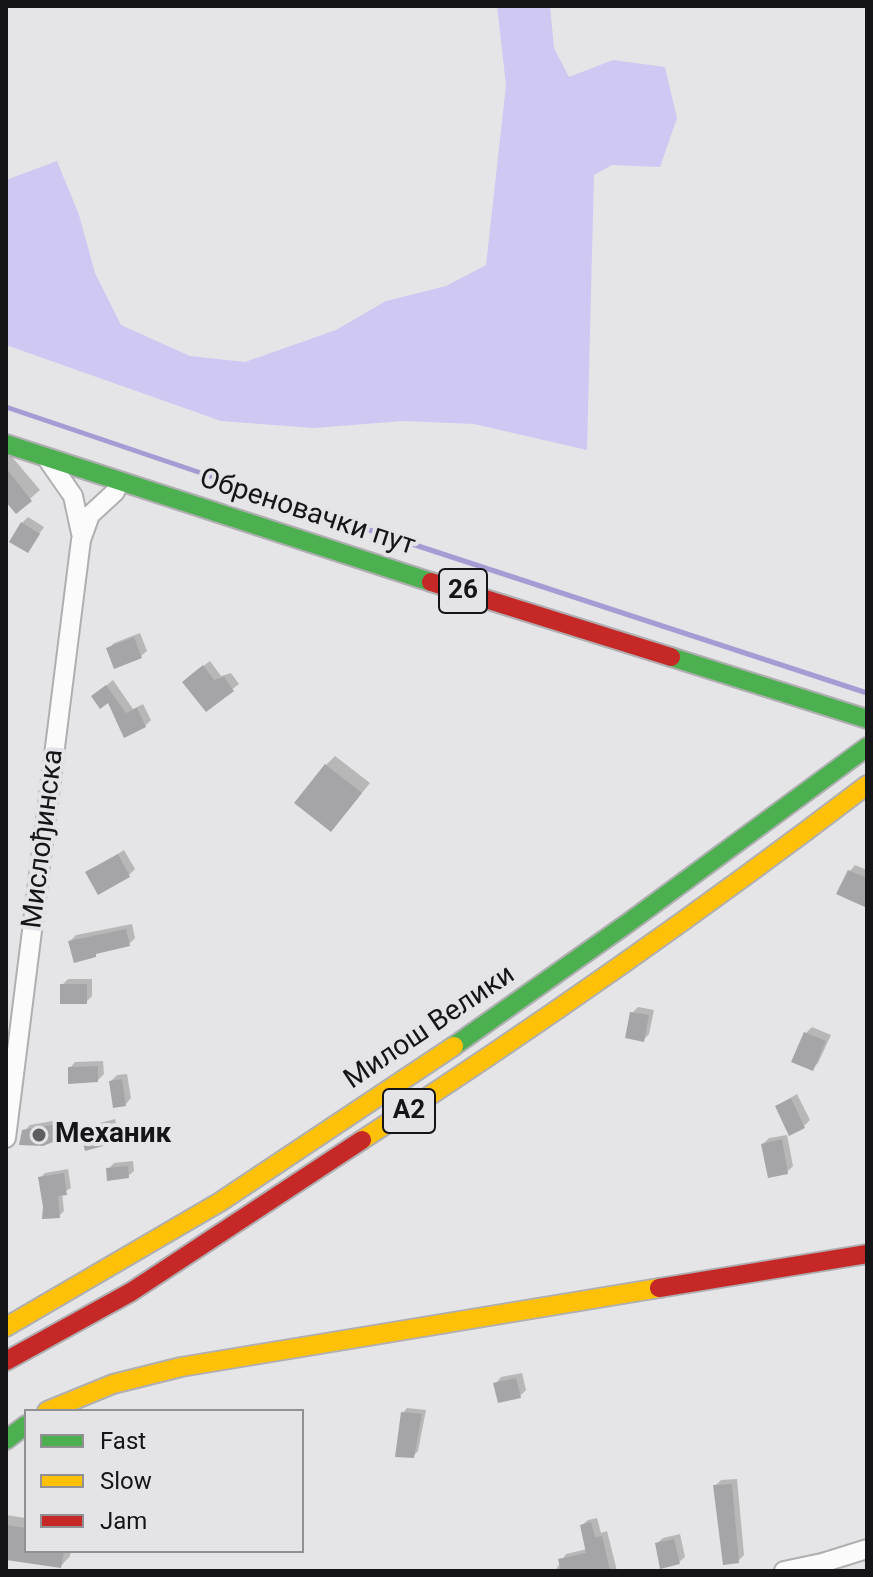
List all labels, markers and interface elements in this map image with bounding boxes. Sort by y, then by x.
street label: Обреновачки пут [195,462,419,564]
road number: 26 [439,569,487,613]
street label: Мислођинска [16,748,72,930]
street label: Милош Велики [338,959,522,1097]
road number: A2 [383,1089,435,1133]
place label: Механик [55,1118,171,1152]
marker: Механик [30,1126,48,1144]
legend [24,1409,304,1553]
text: Fast [100,1427,146,1455]
text: Slow [100,1467,152,1495]
text: Jam [100,1507,147,1535]

